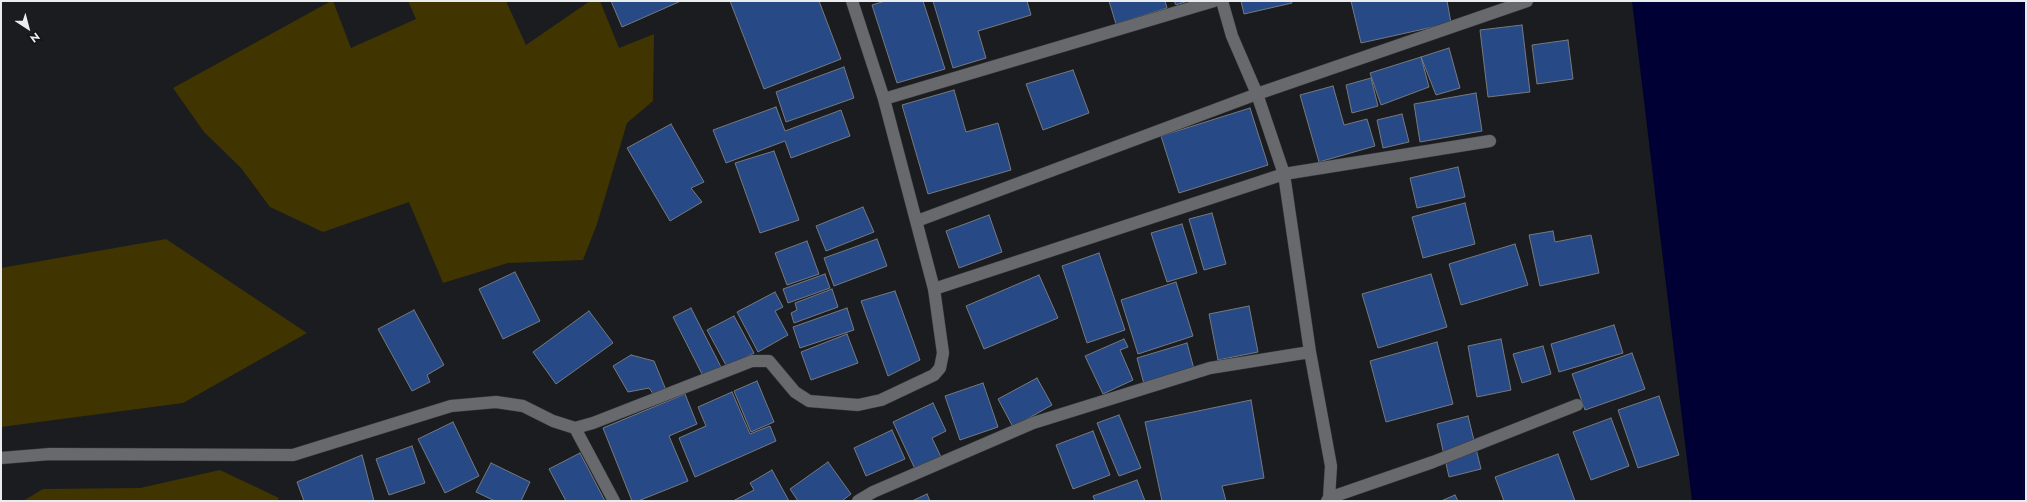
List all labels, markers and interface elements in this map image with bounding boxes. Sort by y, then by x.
north arrow [8,8,48,48]
text: N [27,29,43,47]

